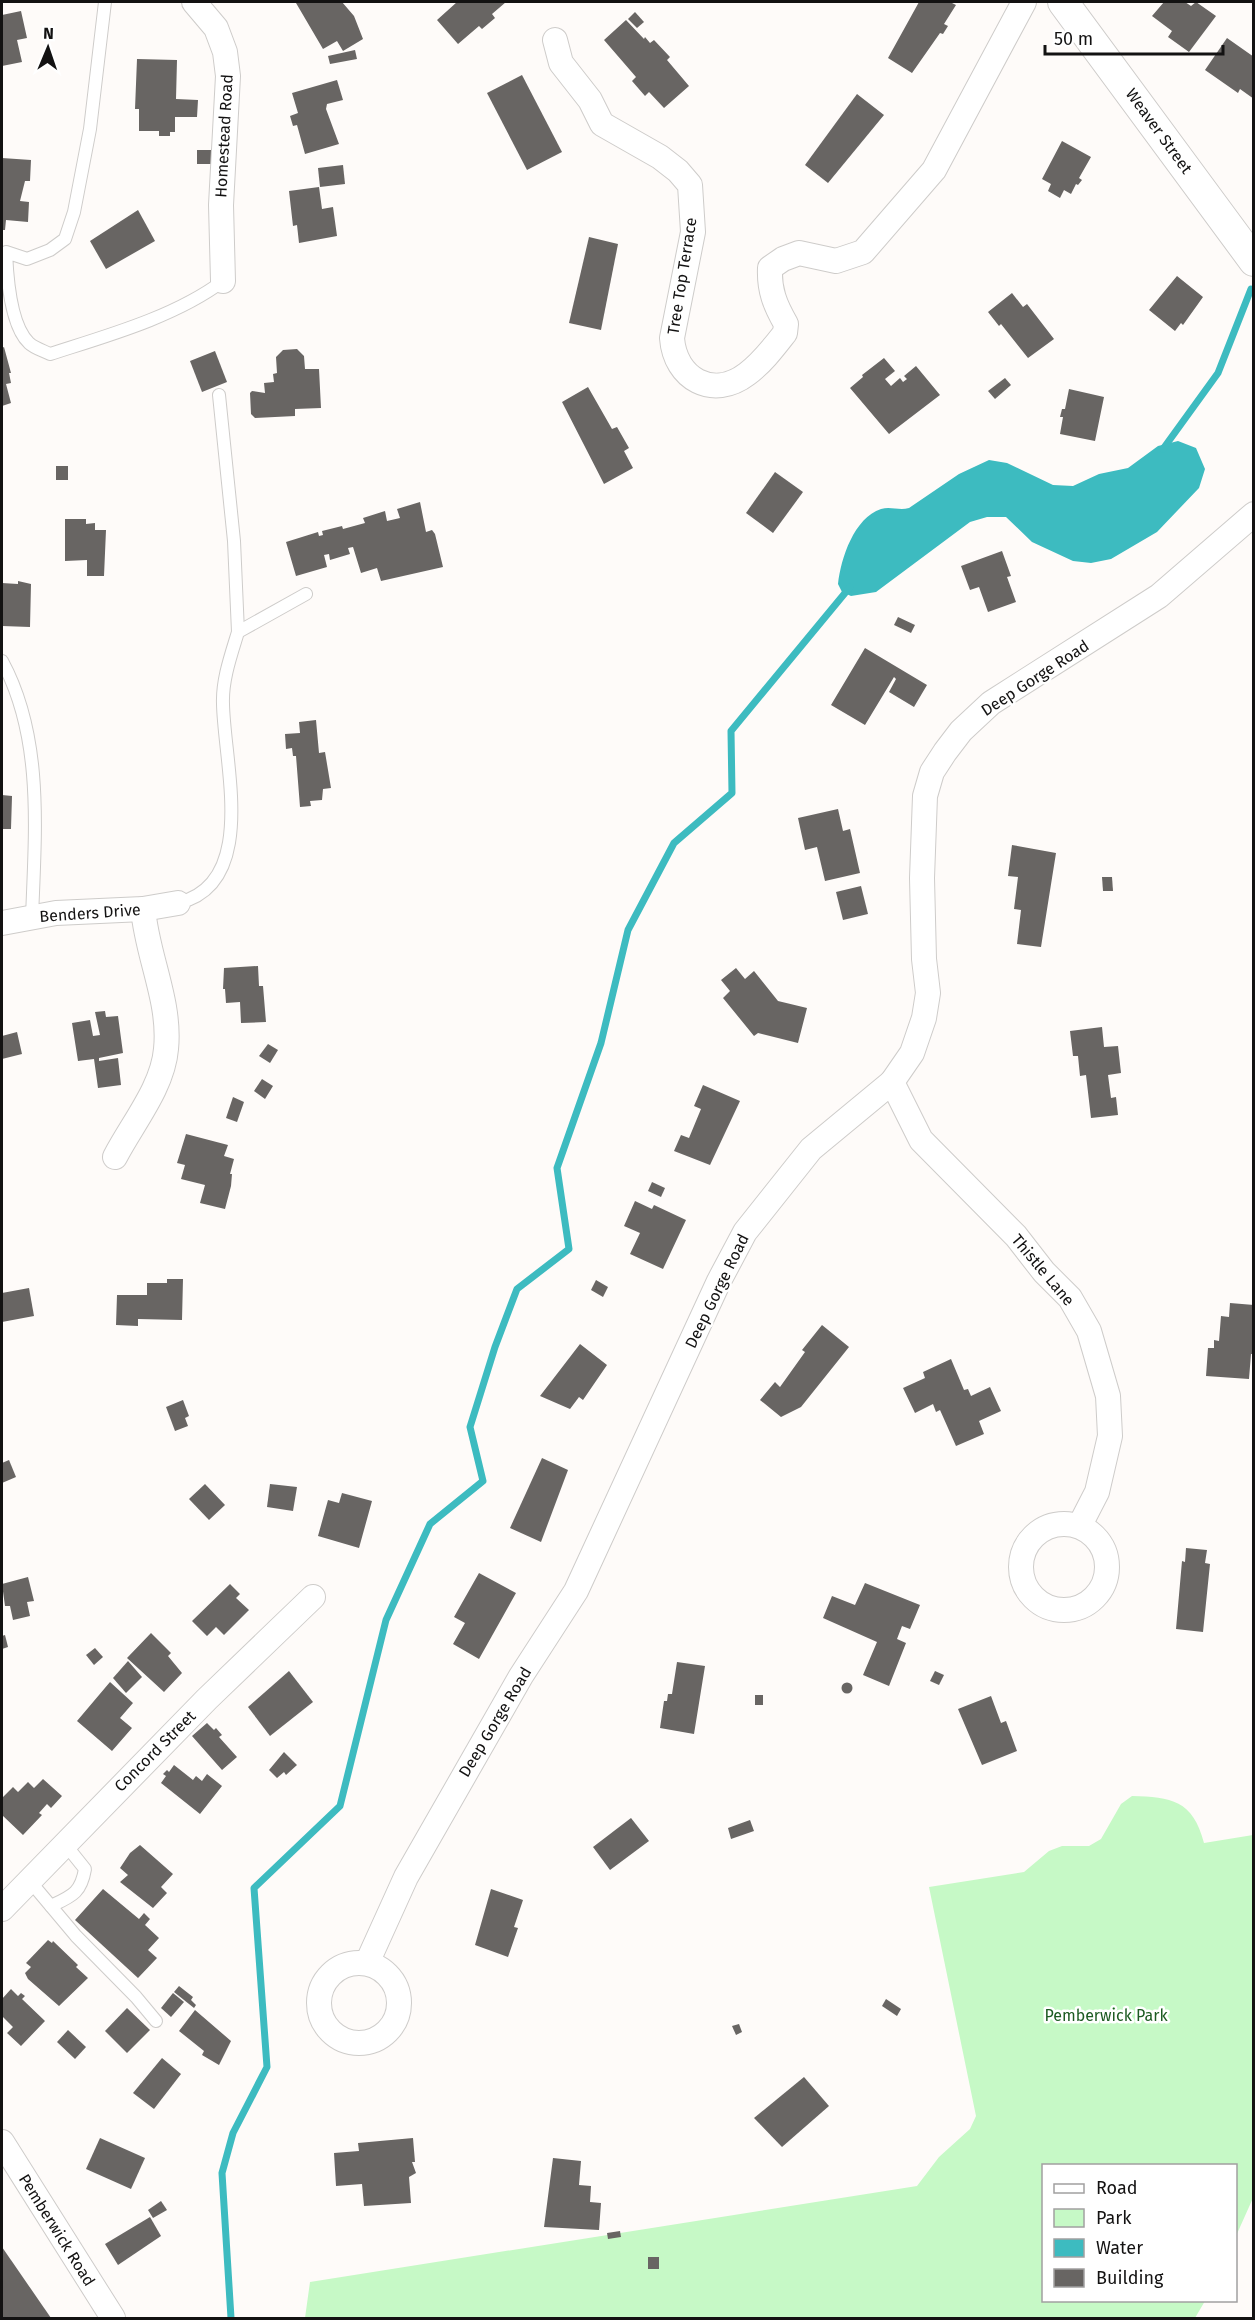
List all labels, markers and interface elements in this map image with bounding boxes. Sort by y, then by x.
north arrow [18,18,78,78]
scale bar [1045,18,1224,56]
text: N [43,24,54,43]
text: 50 m [1054,28,1093,50]
street label: Homestead Road [211,74,237,198]
street label: Weaver Street [1122,85,1196,177]
street label: Tree Top Terrace [663,216,701,336]
street label: Deep Gorge Road [977,636,1093,720]
street label: Benders Drive [39,900,141,926]
street label: Thistle Lane [1008,1230,1078,1310]
street label: Deep Gorge Road [681,1231,753,1351]
street label: Deep Gorge Road [455,1664,535,1780]
street label: Concord Street [110,1706,200,1796]
park label: Pemberwick Park [1044,2006,1168,2025]
legend [1042,2164,1237,2302]
street label: Pemberwick Road [15,2170,99,2290]
text: Road [1096,2177,1138,2199]
text: Park [1096,2207,1132,2229]
text: Water [1096,2237,1143,2259]
text: Building [1096,2267,1164,2289]

